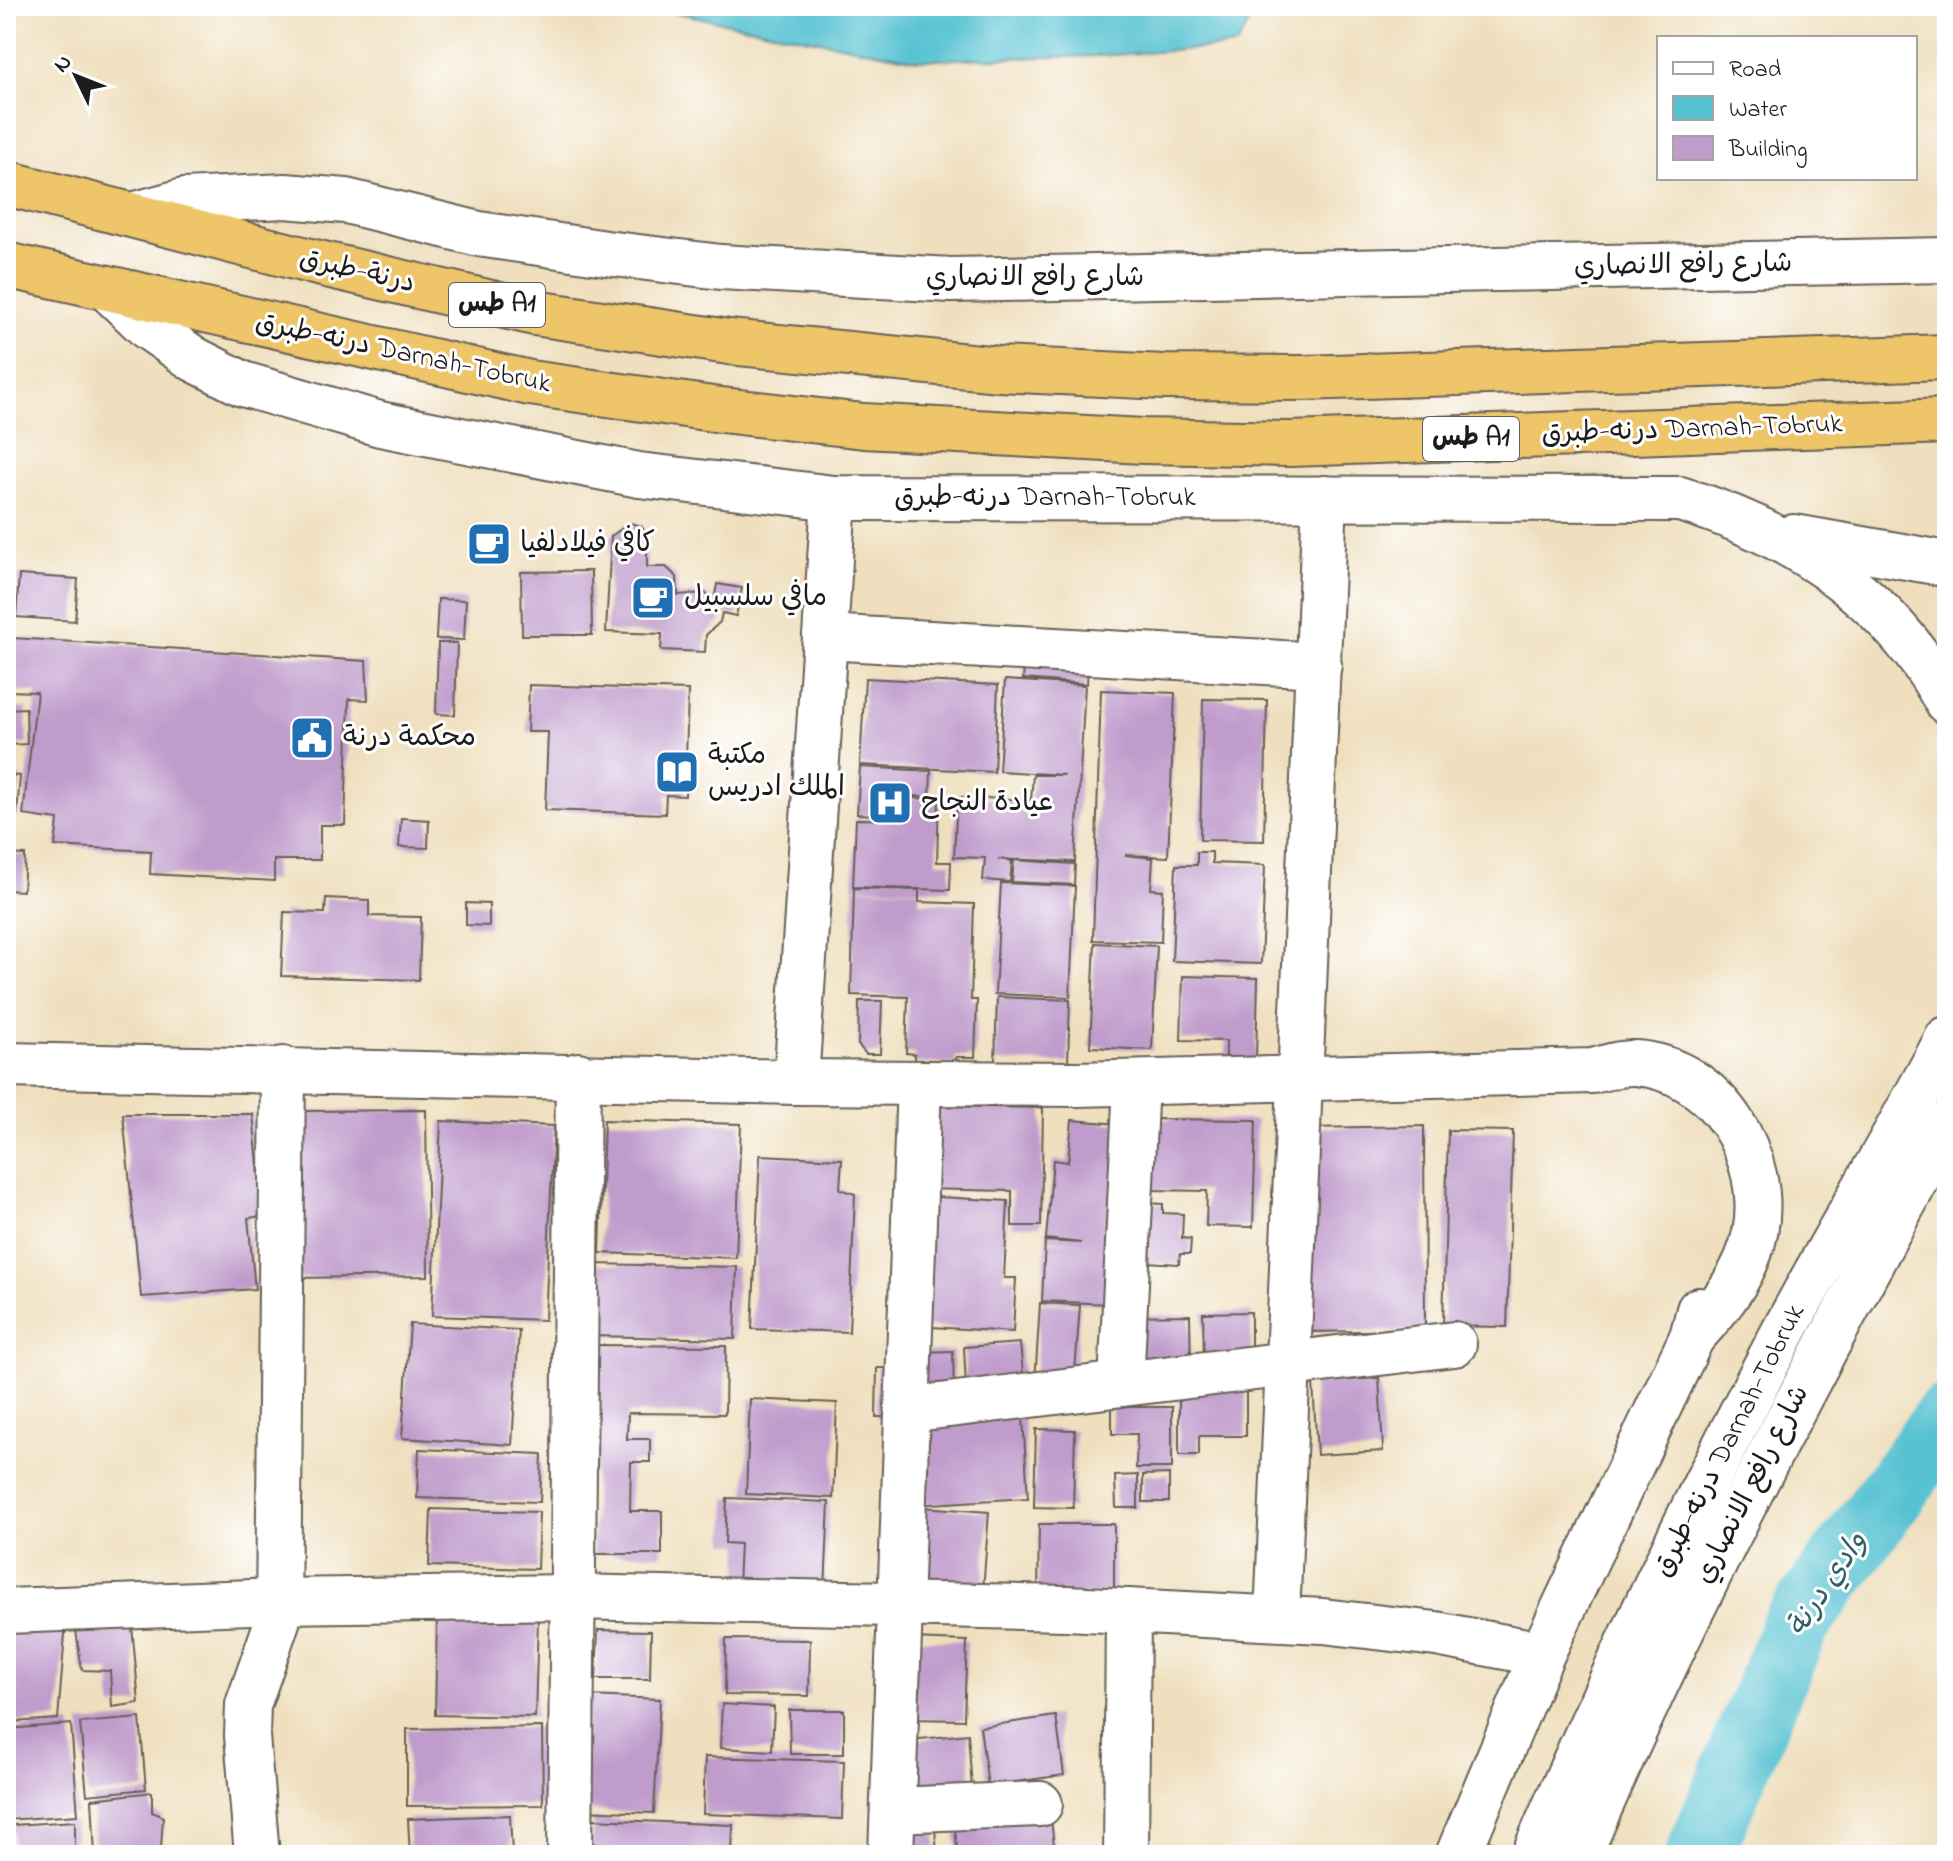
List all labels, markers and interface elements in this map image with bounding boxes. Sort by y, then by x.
north arrow [36,36,116,116]
legend [1657,36,1917,180]
text: N [47,48,80,81]
text: Road [1729,53,1782,88]
text: Water [1729,93,1787,128]
text: Building [1728,133,1808,168]
street label: درنة-طبرق [295,239,419,305]
street label: شارع رافع الانصاري [1573,244,1793,288]
street label: شارع رافع الانصاري [926,258,1144,299]
road number: طس A1 [449,283,545,327]
street label: درنه-طبرق Darnah-Tobruk [251,303,555,406]
street label: درنه-طبرق Darnah-Tobruk [1541,404,1844,456]
road number: طس A1 [1423,417,1519,461]
street label: درنه-طبرق Darnah-Tobruk [894,478,1196,519]
cafe icon: كافي فيلادلفيا [465,520,513,568]
place label: كافي فيلادلفيا [520,524,655,565]
cafe icon: مافي سلسبيل [629,574,677,622]
place label: مافي سلسبيل [684,578,827,619]
public building icon: محكمة درنة [288,714,336,762]
place label: محكمة درنة [343,718,476,759]
place label: مكتبة الملك ادريس [708,736,845,809]
library icon: مكتبة الملك ادريس [653,748,701,796]
hospital icon: عيادة النجاح [866,779,914,827]
place label: عيادة النجاح [921,783,1053,824]
street label: درنه-طبرق Darnah-Tobruk [1643,1297,1817,1585]
street label: شارع رافع الانصاري [1685,1378,1821,1592]
water label: وادي درنة [1777,1524,1879,1646]

